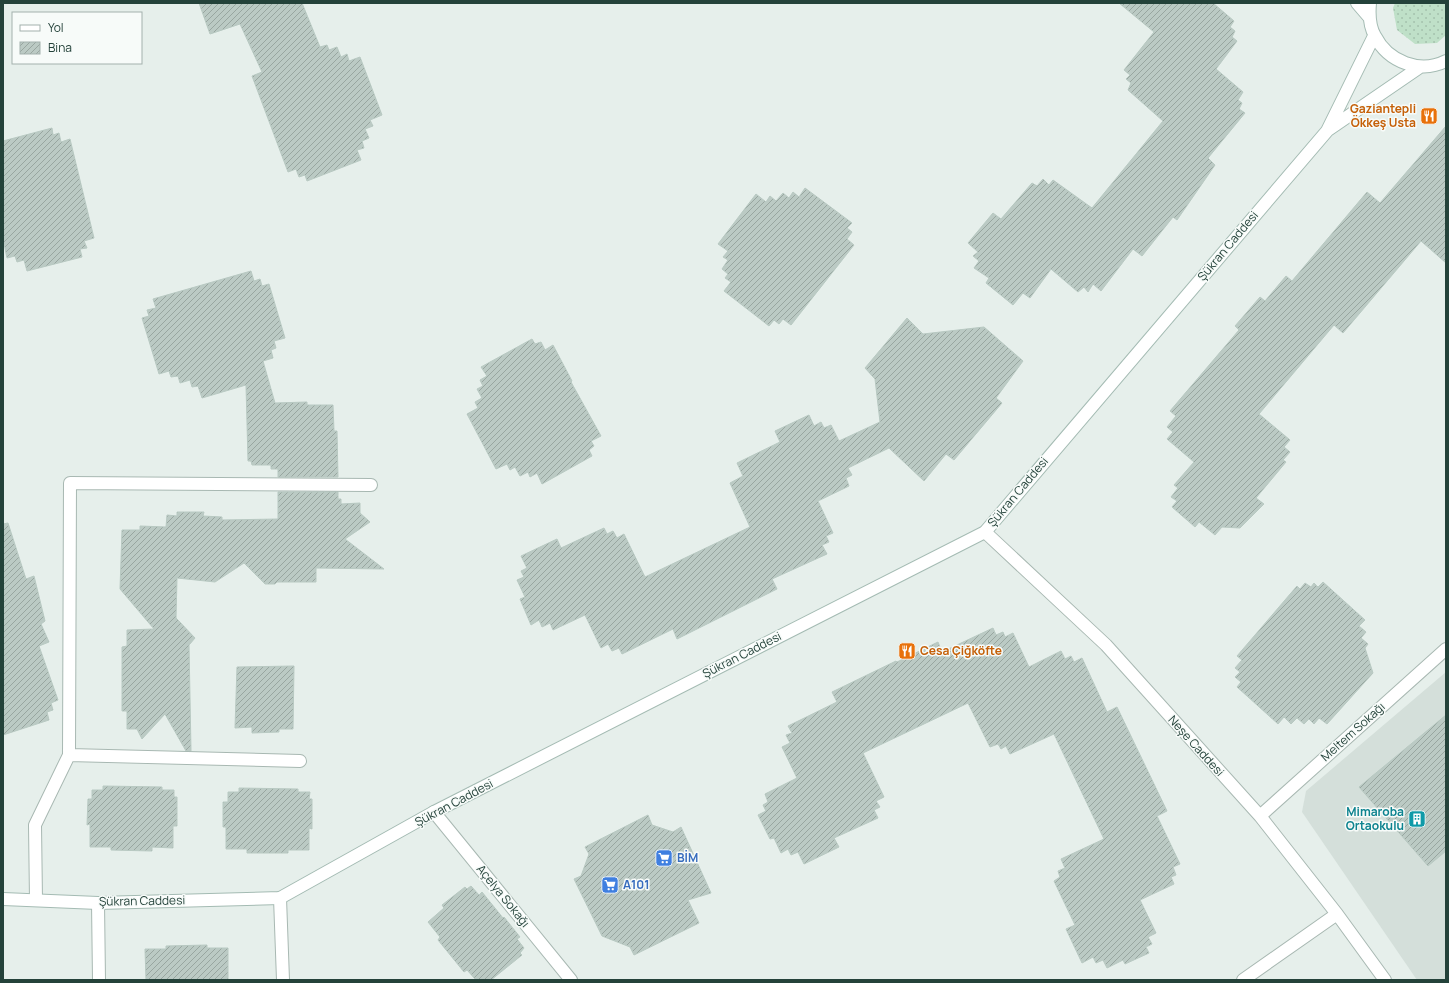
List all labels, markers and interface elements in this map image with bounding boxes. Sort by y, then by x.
legend [12,12,142,64]
text: Yol [48,19,64,36]
text: Bina [48,39,72,56]
place label: Gaziantepli Ökkeş Usta [1350,100,1416,131]
restaurant icon: Gaziantepli Ökkeş Usta [1419,106,1439,126]
street label: Şükran Caddesi [1193,207,1262,284]
street label: Şükran Caddesi [983,453,1052,530]
street label: Şükran Caddesi [699,627,784,682]
restaurant icon: Cesa Çiğköfte [897,641,917,661]
place label: Cesa Çiğköfte [920,642,1002,659]
street label: Meltem Sokağı [1317,698,1388,765]
street label: Neşe Caddesi [1164,712,1228,780]
street label: Şükran Caddesi [412,775,496,830]
place label: Mimaroba Ortaokulu [1346,803,1404,834]
building icon: Mimaroba Ortaokulu [1407,809,1427,829]
supermarket icon: BİM [654,848,674,868]
place label: BİM [677,849,698,866]
street label: Açelya Sokağı [473,861,534,931]
supermarket icon: A101 [600,875,620,895]
place label: A101 [623,876,649,893]
street label: Şükran Caddesi [99,891,185,910]

